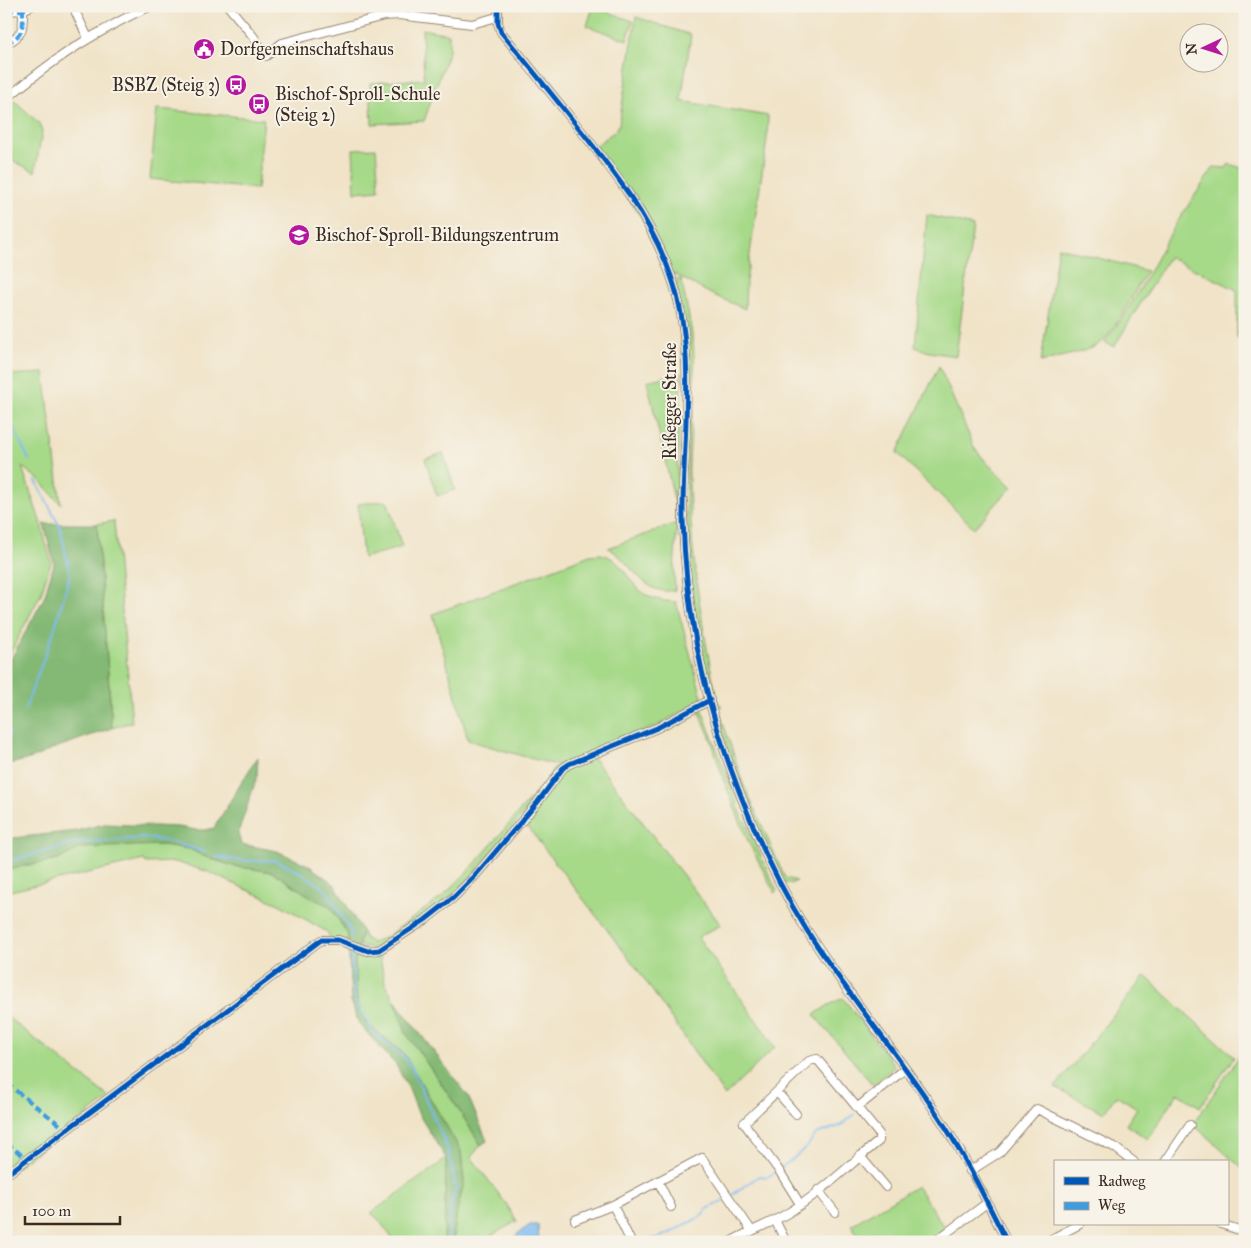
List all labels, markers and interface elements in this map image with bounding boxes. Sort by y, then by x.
north arrow [1178,22,1228,72]
public building icon: Dorfgemeinschaftshaus [192,37,216,61]
place label: Dorfgemeinschaftshaus [220,38,394,61]
text: N [1183,42,1200,55]
bus stop icon: BSBZ (Steig 3) [224,73,248,97]
place label: BSBZ (Steig 3) [112,74,220,97]
place label: Bischof-Sproll-Schule (Steig 2) [275,83,440,127]
bus stop icon: Bischof-Sproll-Schule (Steig 2) [247,92,271,116]
school or university icon: Bischof-Sproll-Bildungszentrum [287,223,311,247]
place label: Bischof-Sproll-Bildungszentrum [315,224,559,247]
street label: Rißegger Straße [659,342,682,460]
legend [1054,1160,1228,1226]
text: Radweg [1098,1172,1146,1190]
scale bar [25,1193,120,1225]
text: Weg [1098,1196,1126,1214]
text: 100 m [32,1202,72,1220]

